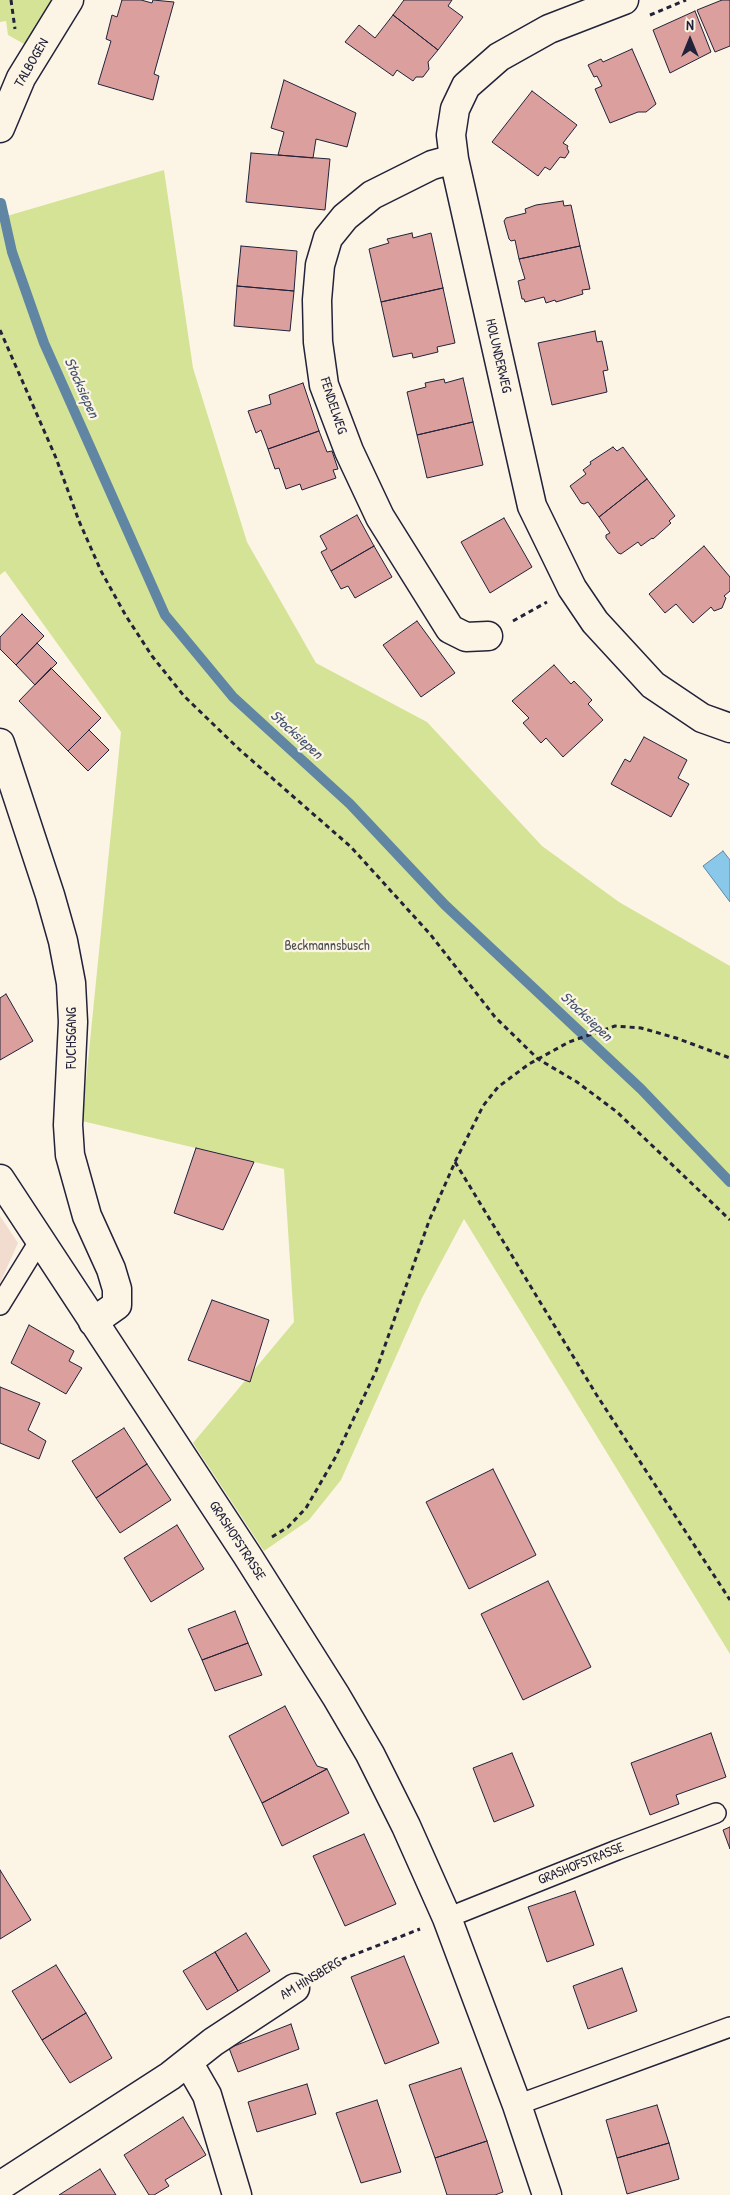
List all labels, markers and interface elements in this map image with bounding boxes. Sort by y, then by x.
north arrow [665,15,715,65]
text: N [686,15,694,34]
street label: TALBOGEN [11,35,53,91]
street label: HOLUNDERWEG [481,317,515,395]
water label: Stocksiepen [60,355,102,421]
street label: FENDELWEG [316,376,350,436]
water label: Stocksiepen [266,707,326,763]
park label: Beckmannsbusch [284,938,370,954]
water label: Stocksiepen [556,988,616,1046]
street label: FUCHSGANG [64,1007,80,1069]
street label: GRASHOFSTRASSE [205,1498,269,1584]
street label: GRASHOFSTRASSE [536,1839,626,1889]
street label: AM HINSBERG [277,1954,345,2004]

